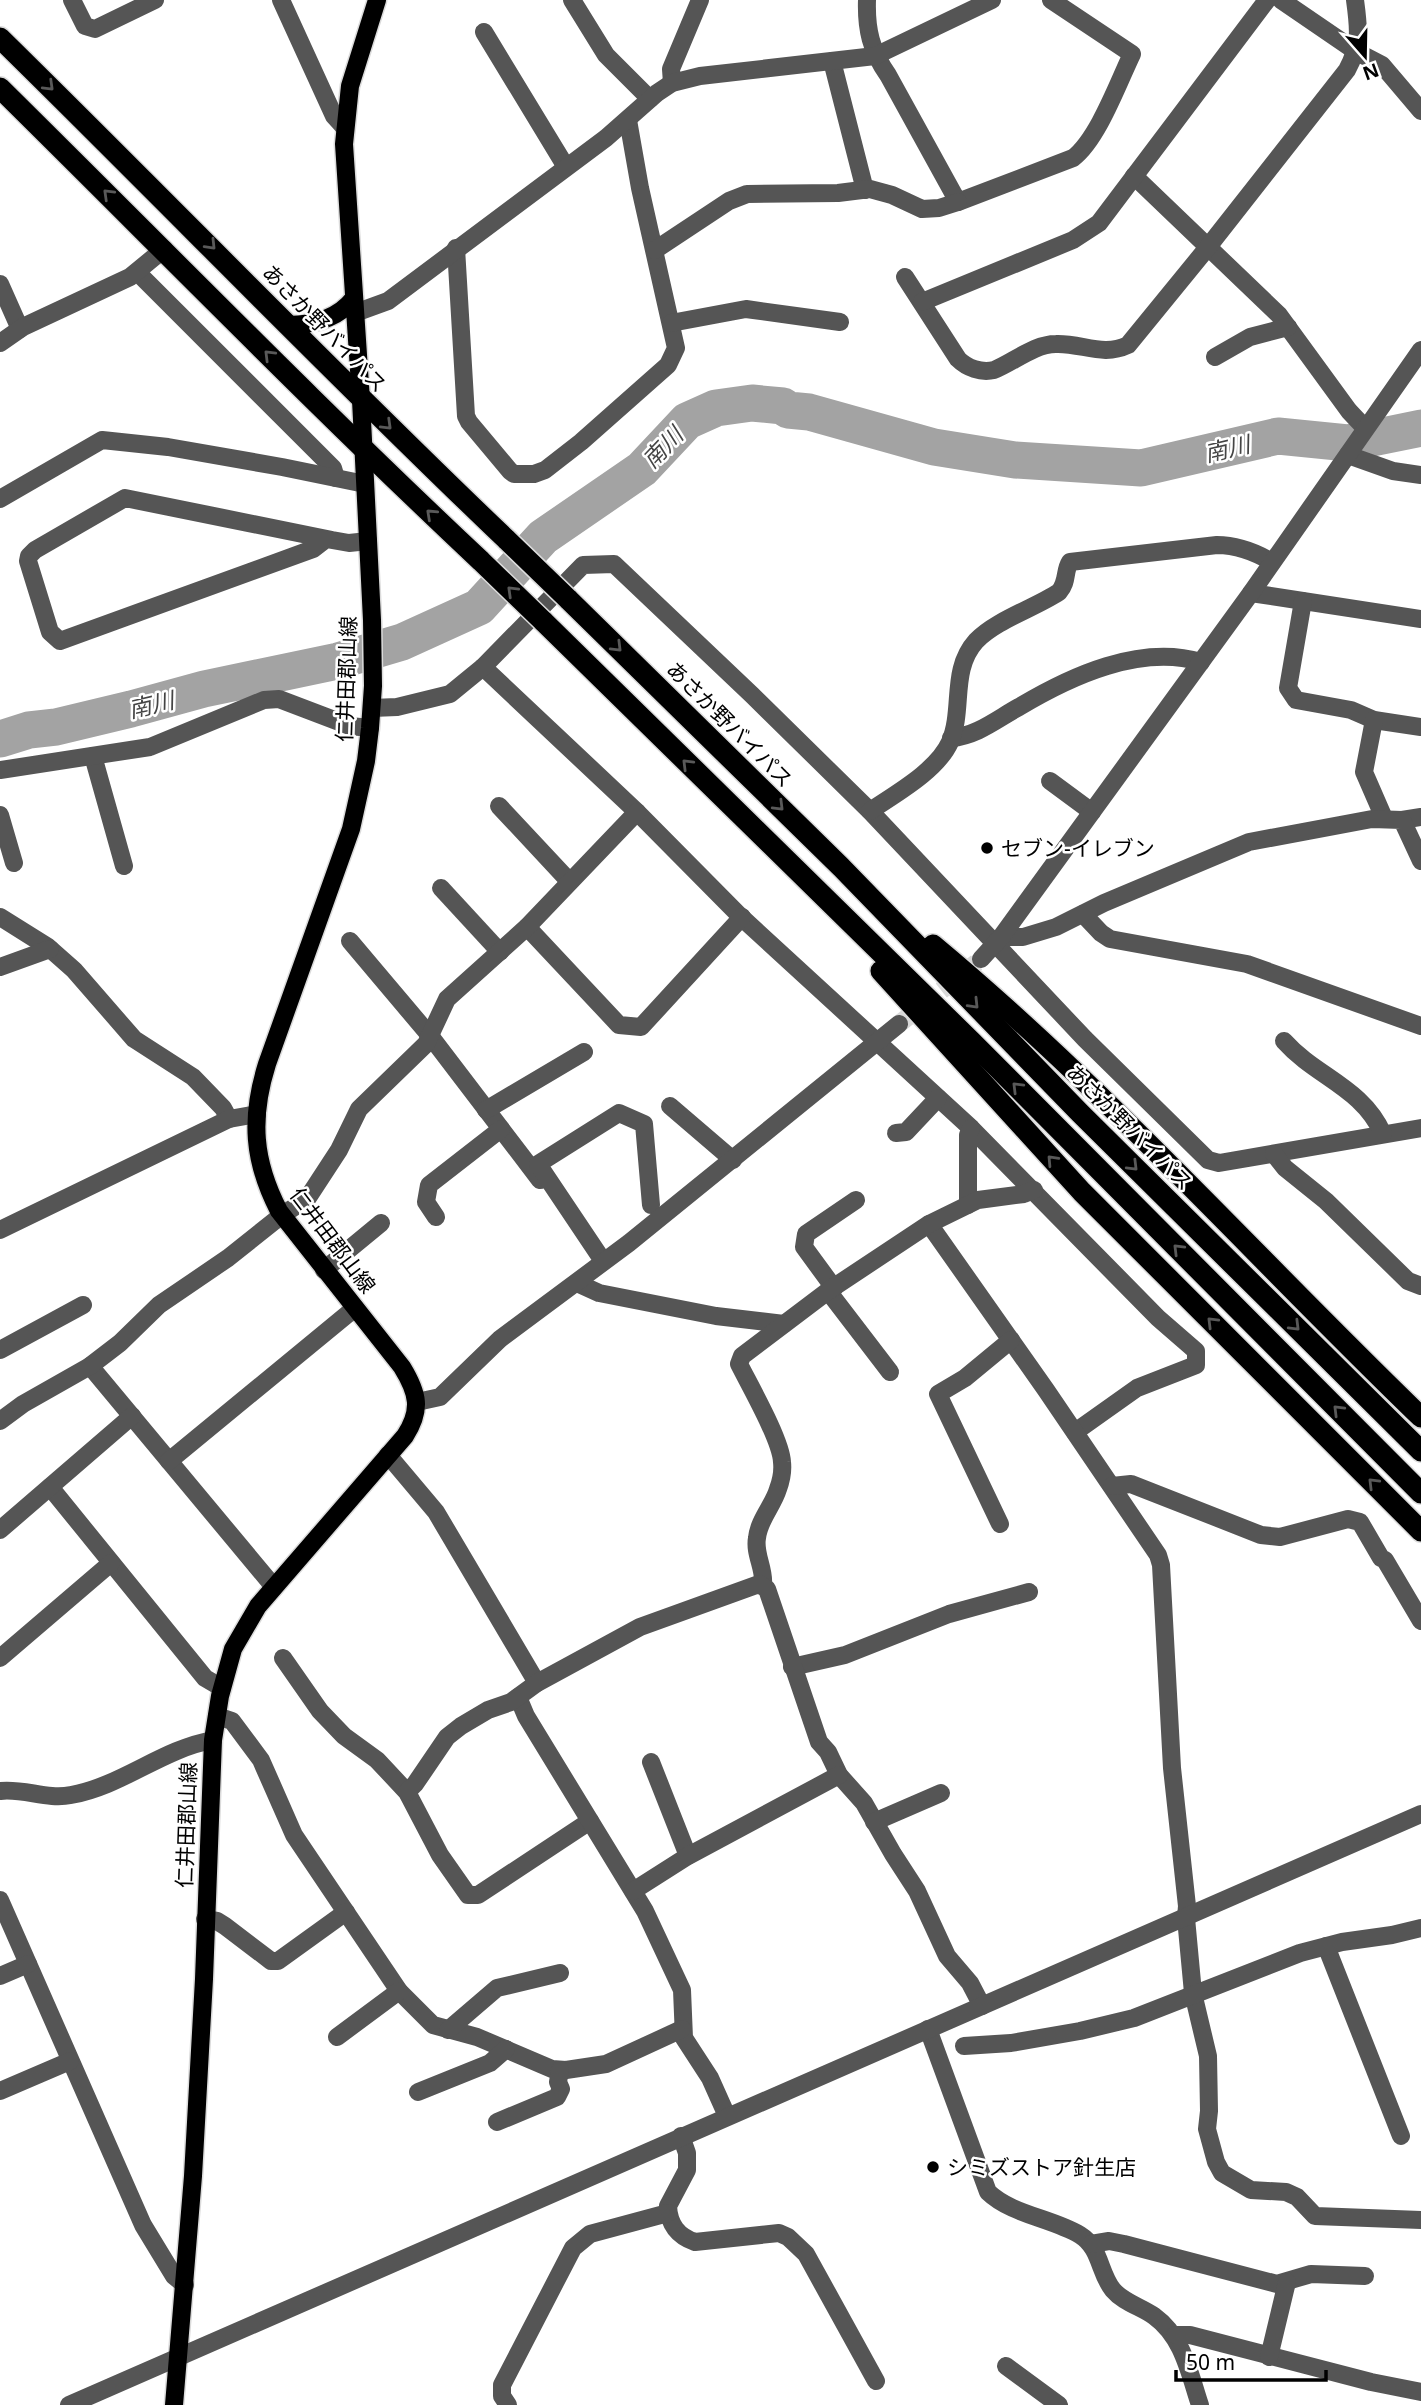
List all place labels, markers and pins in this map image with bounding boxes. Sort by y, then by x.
place label: セブン-イレブン [1001,834,1155,862]
marker: セブン-イレブン [979,840,995,856]
place label: シミズストア針生店 [947,2153,1136,2181]
marker: シミズストア針生店 [925,2159,941,2175]

